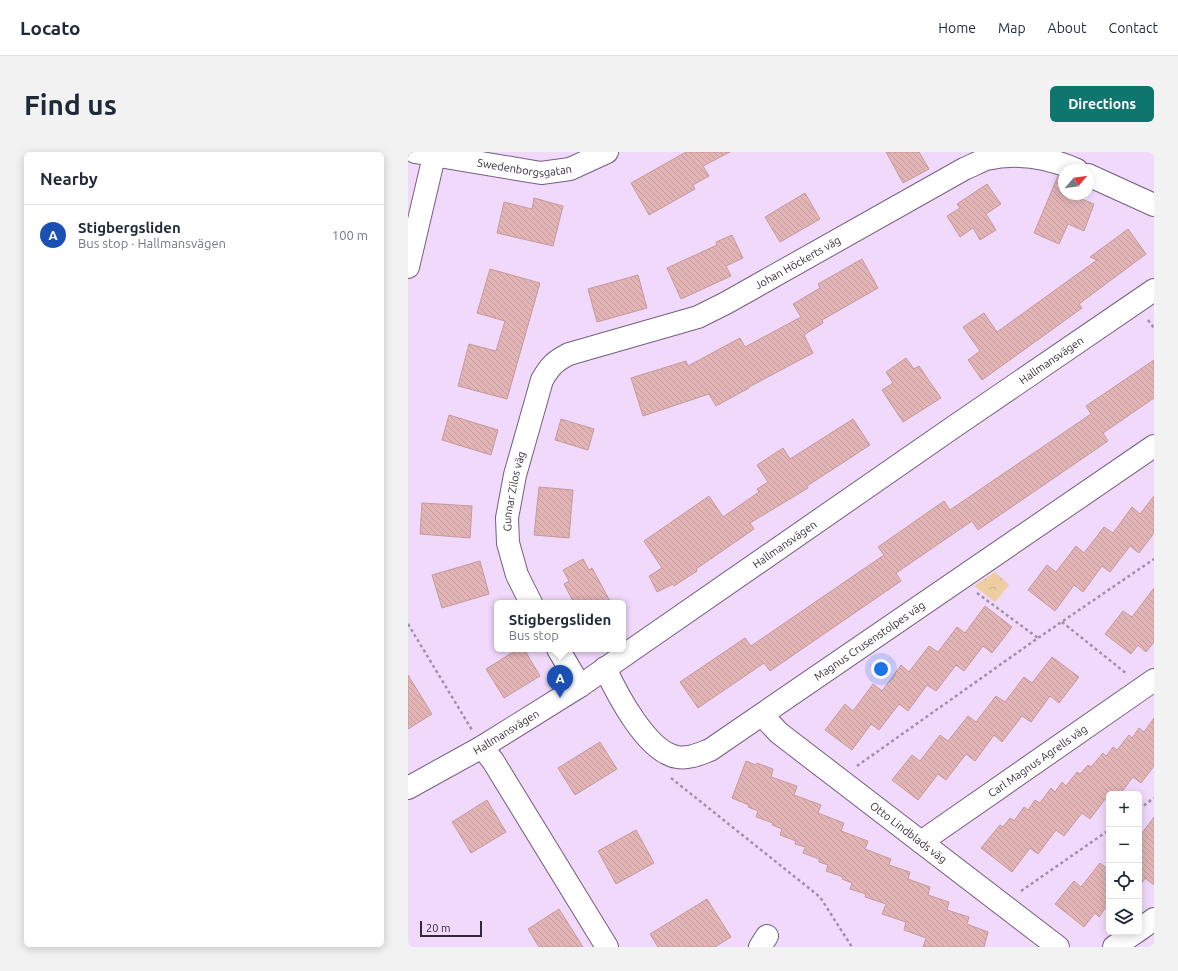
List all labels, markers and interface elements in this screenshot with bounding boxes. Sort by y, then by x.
text: Locato [20,17,81,39]
text: Home [938,20,976,36]
text: Map [998,20,1026,36]
text: About [1048,20,1087,36]
text: Contact [1109,20,1158,36]
button: Directions [1050,86,1154,122]
text: Find us [24,89,117,120]
street label: Swedenborgsgatan [476,156,573,179]
north arrow [1058,164,1094,200]
text: Nearby [40,169,98,188]
text: Stigbergsliden [78,219,181,236]
text: A [48,228,58,242]
text: 100 m [332,228,368,242]
street label: Johan Höckerts väg [753,234,843,292]
text: Bus stop · Hallmansvägen [78,236,226,250]
street label: Hallmansvägen [1017,334,1086,386]
street label: Gunnar Zilos väg [501,450,527,532]
street label: Hallmansvägen [750,518,819,570]
street label: Magnus Crusenstolpes väg [812,599,927,683]
popup [494,600,626,652]
text: Stigbergsliden [509,611,611,628]
text: Bus stop [509,628,559,642]
your location [871,659,891,679]
pin: A [547,665,573,698]
street label: Hallmansvägen [471,707,541,757]
street label: Carl Magnus Agrells väg [986,722,1089,799]
map controls [1106,791,1142,935]
button: + [1106,791,1142,827]
street label: Otto Lindblads väg [868,799,949,865]
button: − [1106,827,1142,863]
button: locate [1106,863,1142,899]
button: layers [1106,899,1142,935]
scale bar [420,919,482,938]
text: 20 m [426,922,450,934]

